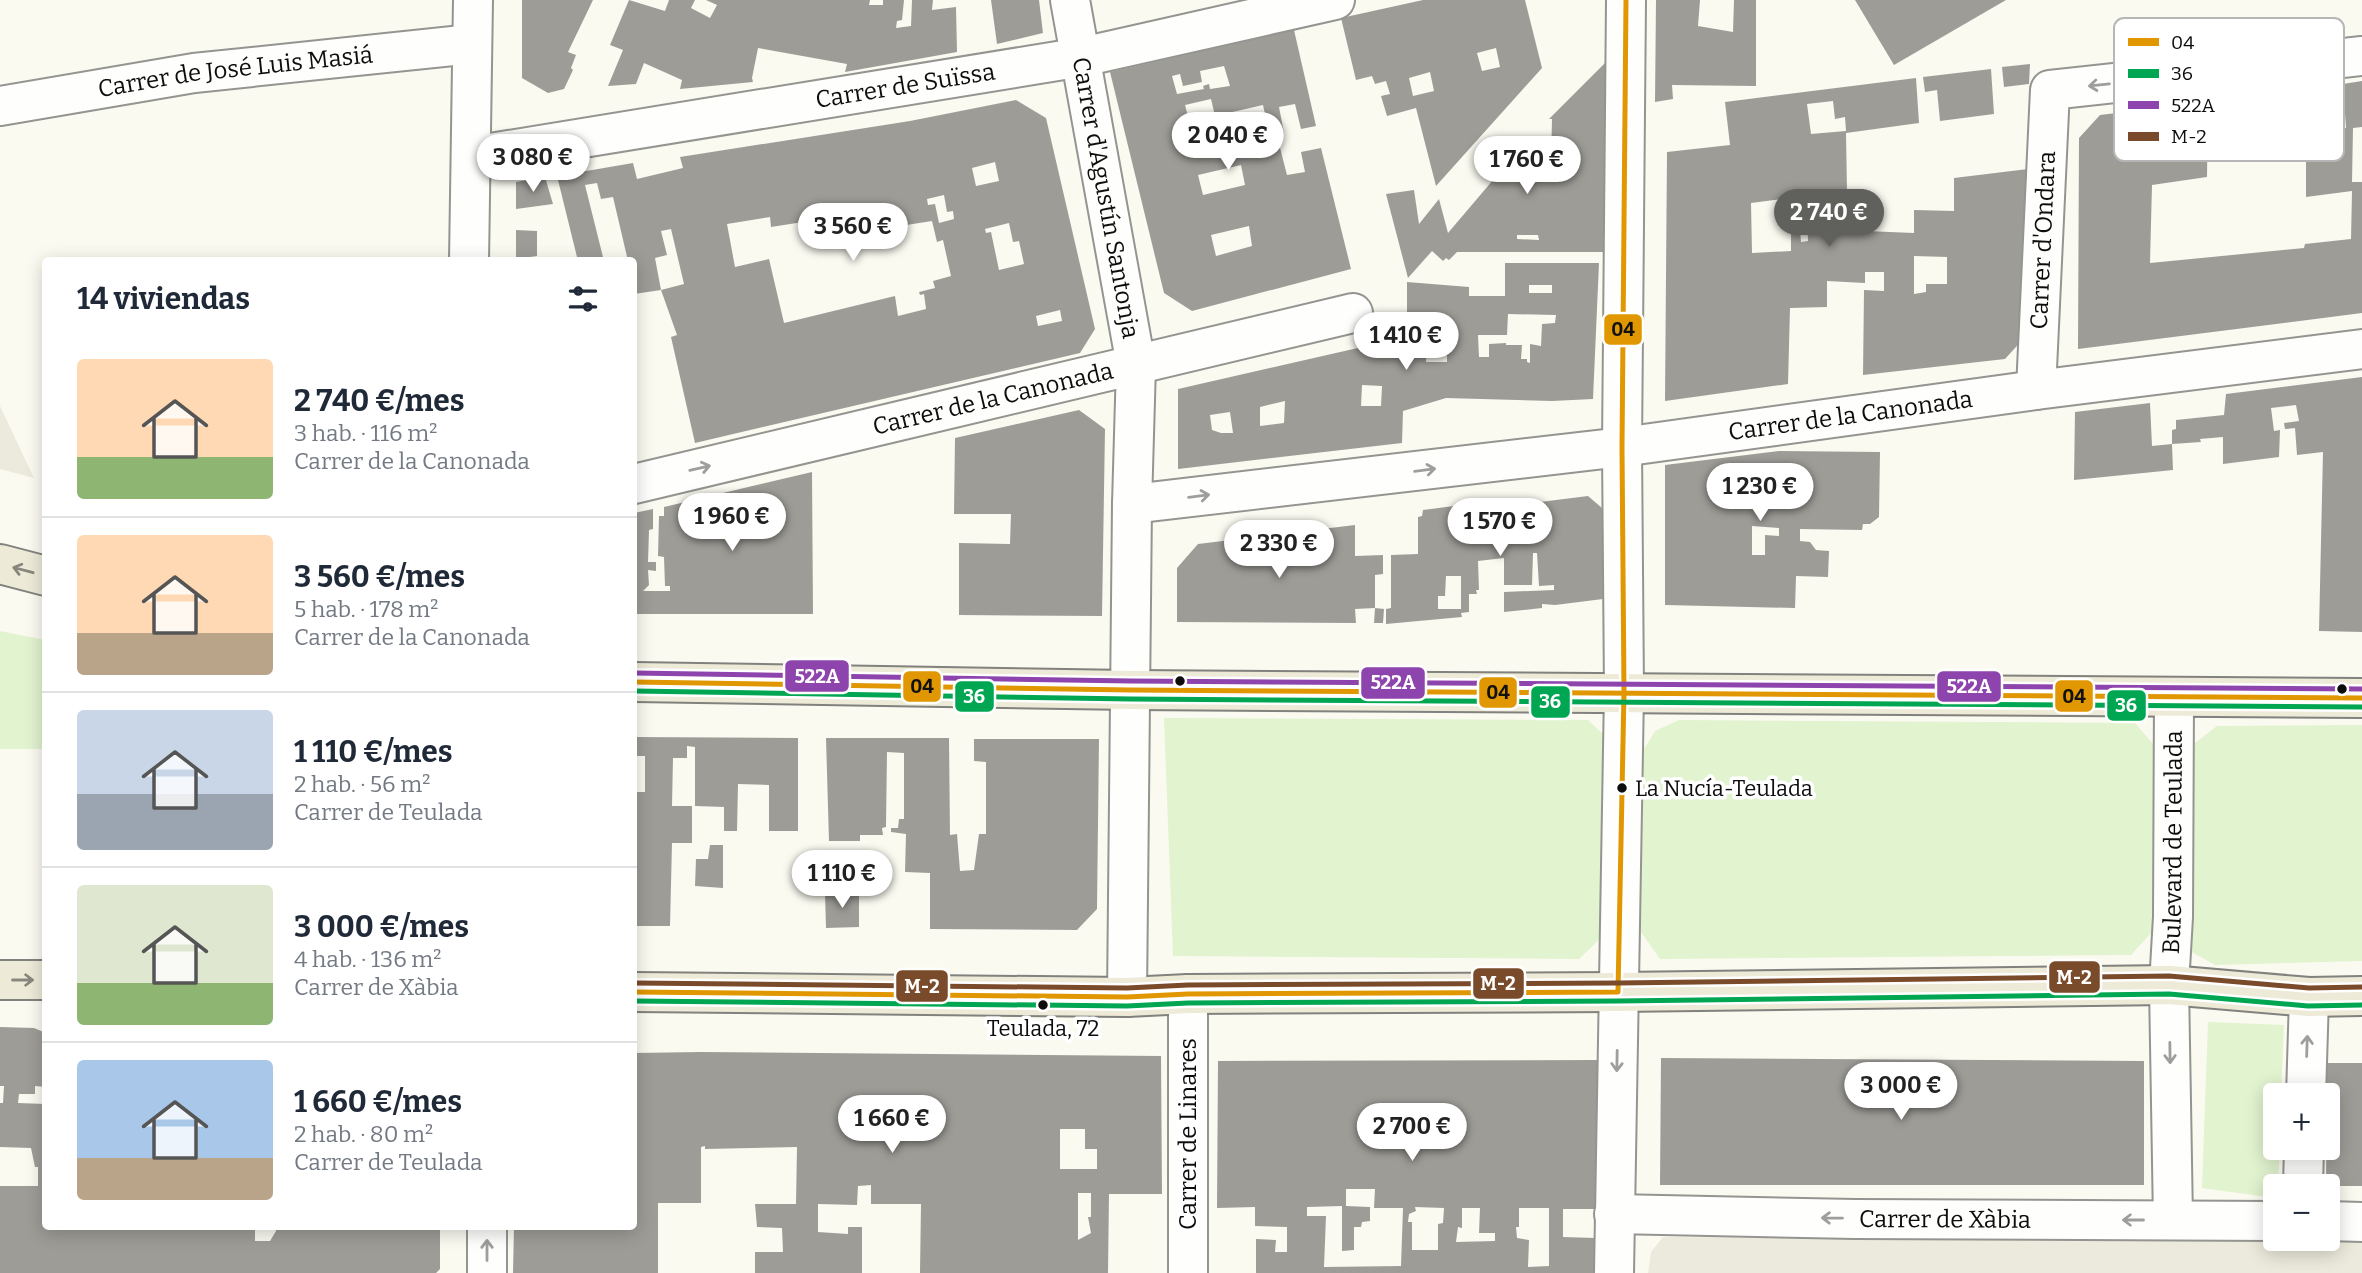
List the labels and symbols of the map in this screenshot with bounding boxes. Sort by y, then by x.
legend [2114,18,2344,161]
text: 04 [2171,31,2194,54]
street label: Carrer de José Luis Masiá [96,40,374,103]
street label: Carrer d'Agustín Santonja [1067,55,1145,341]
street label: Carrer de Suïssa [814,57,997,114]
text: 36 [2171,62,2193,85]
one-way arrow [2089,78,2111,91]
text: 522A [2171,94,2216,117]
pin: 2 040 € [1163,113,1293,172]
text: M-2 [2171,125,2207,148]
pin: 3 080 € [468,134,598,194]
pin: 1 760 € [1462,136,1592,196]
street label: Carrer d'Ondara [2025,150,2061,330]
pin: 2 740 € [1764,190,1894,249]
pin: 3 560 € [788,204,918,263]
pin: 1 410 € [1341,312,1471,372]
line badge: 04 [1603,313,1643,346]
text: 04 [1611,318,1635,341]
street label: Carrer de la Canonada [870,357,1116,441]
street label: Carrer de la Canonada [1727,385,1974,446]
one-way arrow [688,461,711,474]
one-way arrow [1414,463,1436,476]
pin: 1 230 € [1695,463,1825,523]
one-way arrow [1188,489,1210,502]
pin: 1 960 € [667,494,797,553]
pin: 1 570 € [1435,498,1565,558]
pin: 2 330 € [1214,520,1344,580]
one-way arrow [12,563,35,576]
line badge: 522A [784,659,850,693]
text: 522A [794,665,840,688]
line badge: 522A [1360,666,1426,700]
line badge: 04 [902,670,942,703]
line badge: 522A [1936,670,2002,703]
text: 522A [1370,671,1416,694]
unlabelled marker [1173,674,1187,688]
text: 04 [910,675,934,698]
text: 522A [1946,675,1992,698]
line badge: 04 [1478,676,1518,709]
line badge: 04 [2054,679,2094,713]
line badge: 36 [954,680,995,713]
text: 04 [1486,681,1510,704]
unlabelled marker [2335,682,2349,696]
text: 36 [963,685,985,708]
line badge: 36 [1530,685,1571,719]
text: 04 [2062,685,2086,708]
line badge: 36 [2106,689,2147,722]
text: 36 [1539,690,1561,713]
text: 36 [2115,694,2137,717]
street label: Bulevard de Teulada [2157,730,2188,955]
place label: La Nucía-Teulada [1635,775,1813,802]
marker: La Nucía-Teulada [1615,781,1629,795]
pin: 1 110 € [777,850,907,910]
line badge: M-2 [2048,960,2101,994]
text: M-2 [2056,966,2092,989]
line badge: M-2 [1472,967,1525,1000]
line badge: M-2 [895,969,949,1003]
text: M-2 [1480,972,1516,995]
one-way arrow [11,973,34,987]
text: M-2 [904,975,940,998]
marker: Teulada, 72 [1036,998,1050,1012]
place label: Teulada, 72 [987,1015,1099,1042]
one-way arrow [2301,1035,2314,1058]
street label: Carrer de Linares [1174,1038,1202,1230]
one-way arrow [2163,1042,2177,1065]
one-way arrow [1610,1049,1624,1072]
pin: 3 000 € [1836,1062,1966,1122]
pin: 1 660 € [827,1096,957,1155]
pin: 2 700 € [1347,1104,1477,1163]
street label: Carrer de Xàbia [1859,1205,2031,1234]
one-way arrow [1821,1212,1844,1225]
one-way arrow [2122,1213,2145,1227]
one-way arrow [480,1239,494,1262]

